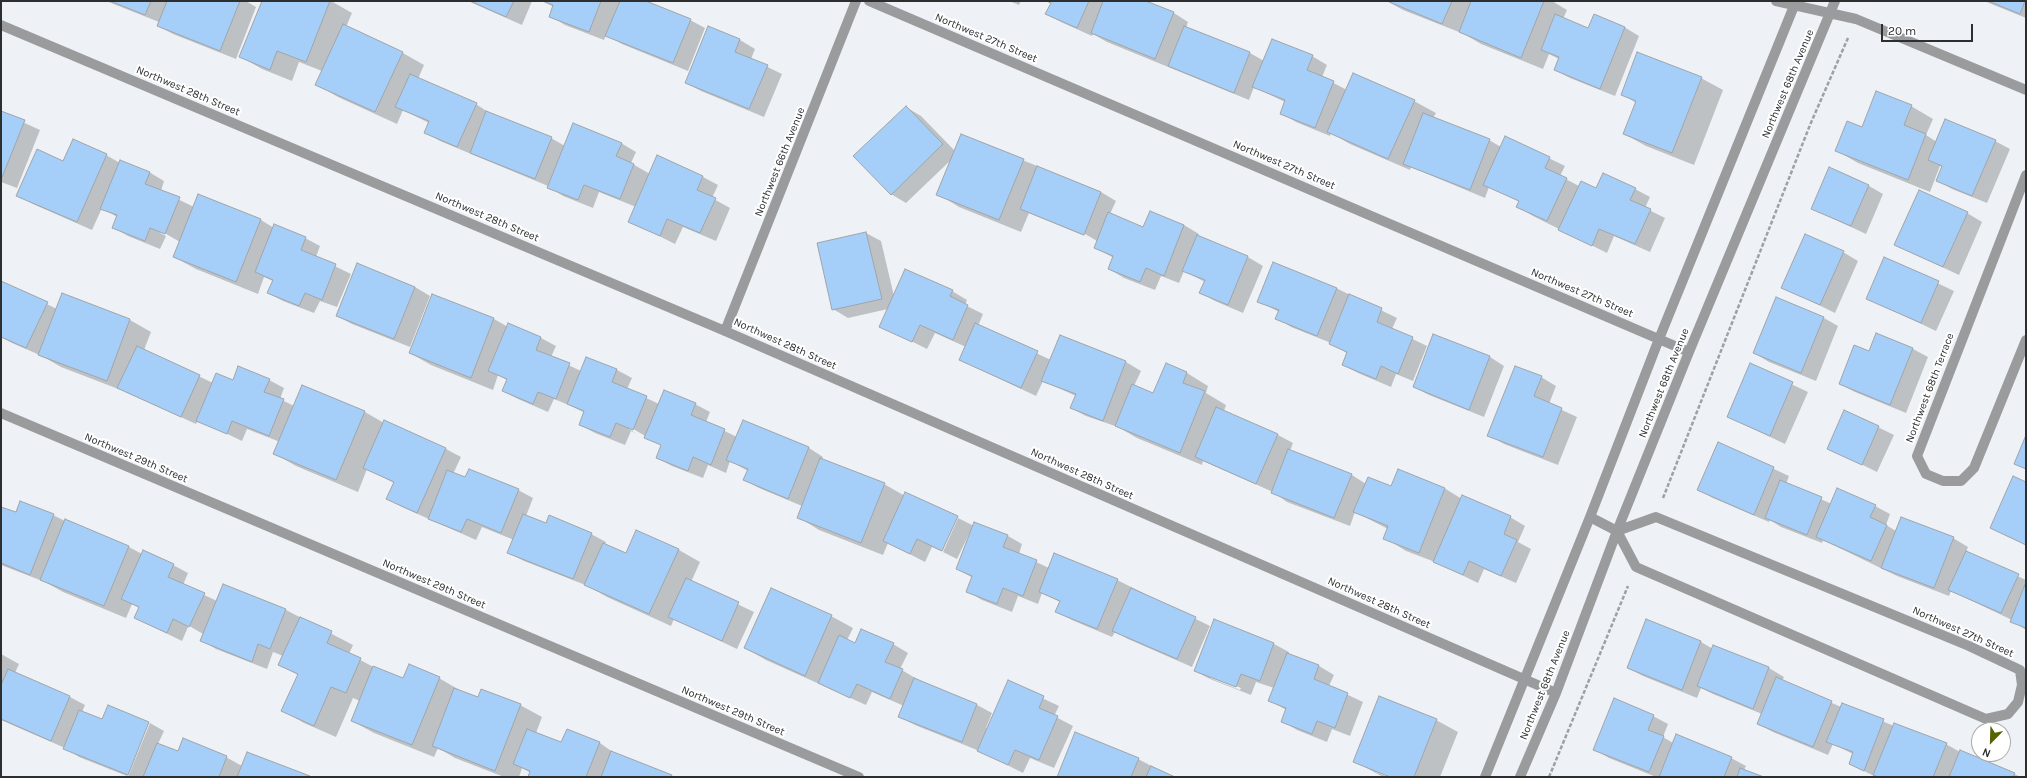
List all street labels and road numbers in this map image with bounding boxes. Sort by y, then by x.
street label: Northwest 27th Street [933,11,1039,65]
street label: Northwest 68th Avenue [1759,28,1817,140]
street label: Northwest 28th Street [134,63,242,119]
street label: Northwest 66th Avenue [752,105,808,219]
street label: Northwest 27th Street [1231,138,1337,192]
street label: Northwest 28th Street [433,189,541,245]
street label: Northwest 27th Street [1529,266,1635,320]
street label: Northwest 28th Street [732,315,838,373]
street label: Northwest 68th Avenue [1636,326,1692,440]
street label: Northwest 68th Terrace [1903,331,1957,445]
street label: Northwest 29th Street [82,430,190,486]
street label: Northwest 28th Street [1029,445,1135,503]
street label: Northwest 29th Street [380,556,488,612]
street label: Northwest 28th Street [1326,574,1432,632]
street label: Northwest 27th Street [1910,604,2016,660]
street label: Northwest 68th Avenue [1517,628,1573,742]
street label: Northwest 29th Street [679,683,787,739]

